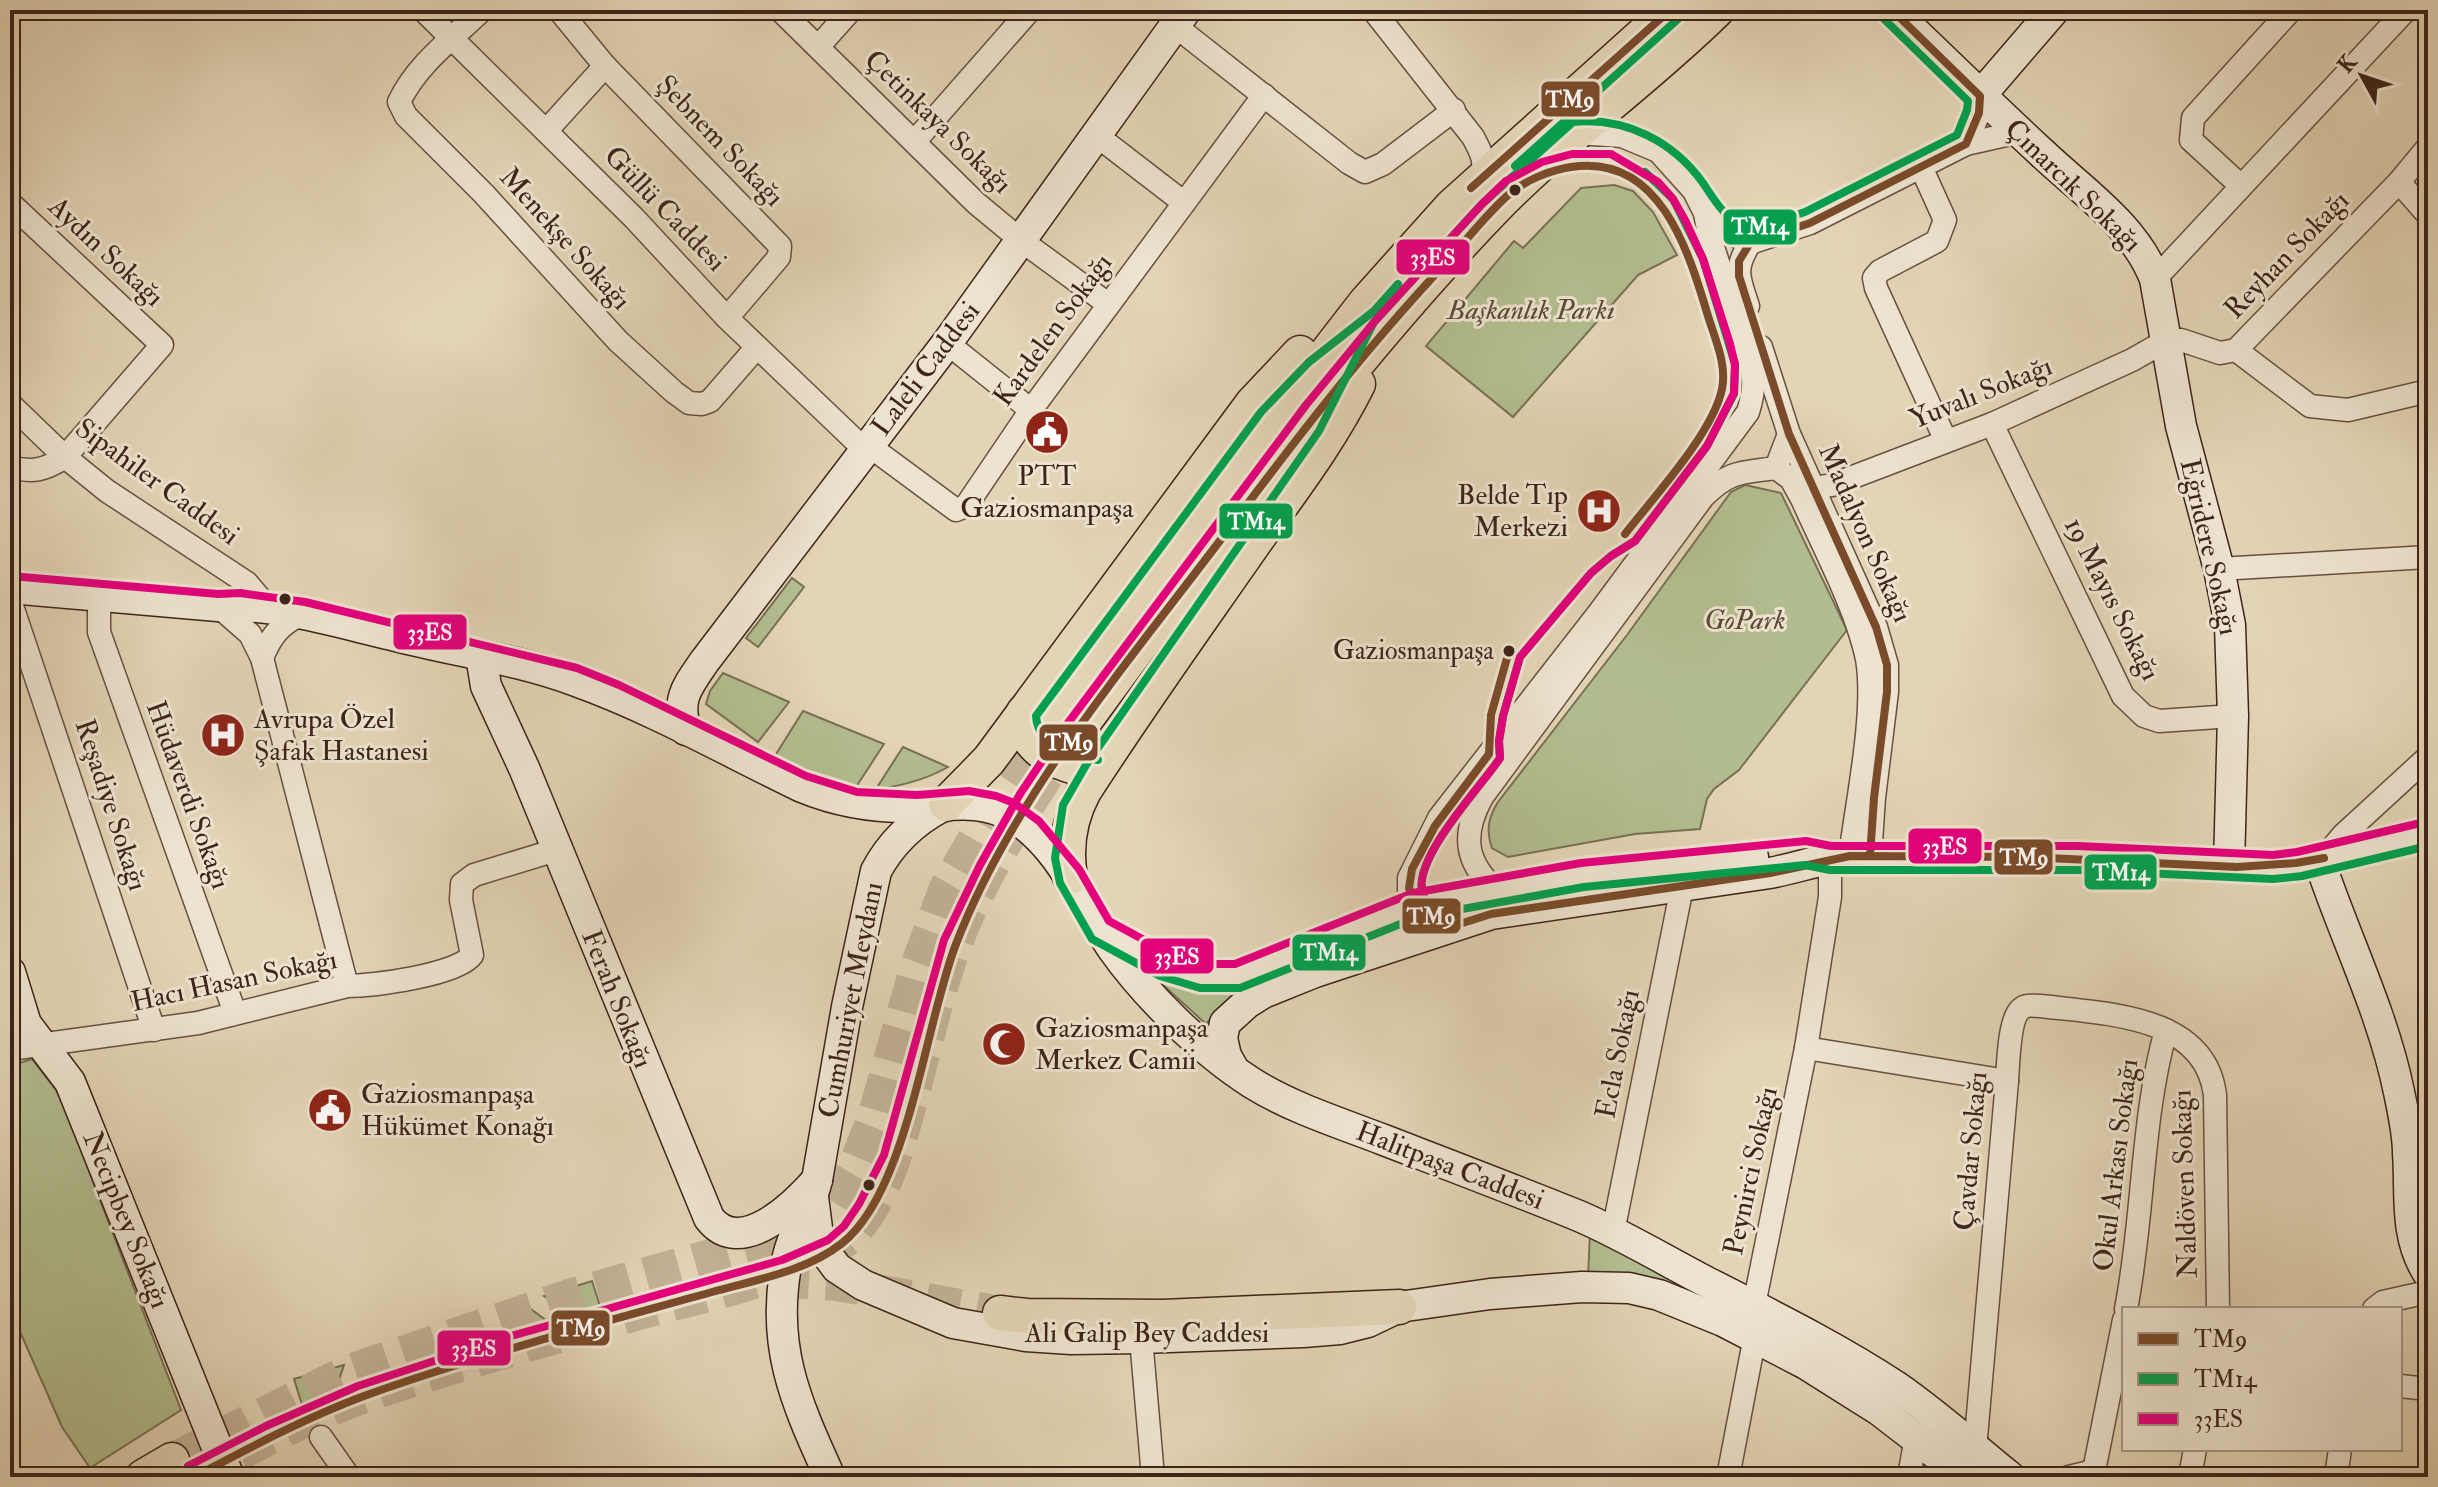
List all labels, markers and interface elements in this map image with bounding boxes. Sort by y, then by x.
north arrow [2322,36,2402,116]
street label: Çetinkaya Sokağı [857,43,1019,201]
text: K [2332,48,2364,79]
street label: Şebnem Sokağı [648,68,792,214]
line badge: TM9 [1540,80,1601,118]
text: TM9 [1545,86,1594,114]
street label: Çınarcık Sokağı [1997,112,2149,260]
street label: Güllü Caddesi [597,139,733,279]
street label: Menekşe Sokağı [492,160,638,318]
unlabelled marker [1507,182,1523,198]
street label: Reyhan Sokağı [2217,183,2357,327]
street label: Aydın Sokağı [40,189,171,314]
line badge: TM14 [1722,208,1798,246]
text: TM14 [1730,213,1791,241]
line badge: 33ES [1395,238,1471,276]
text: 33ES [1411,244,1455,272]
street label: Kardelen Sokağı [986,247,1120,413]
park label: Başkanlık Parkı [1445,293,1615,328]
street label: Laleli Caddesi [864,295,988,443]
street label: Yuvalı Sokağı [1905,349,2057,437]
public building icon: PTT Gaziosmanpaşa [1023,408,1071,456]
street label: Sipahiler Caddesi [68,411,246,553]
street label: Madalyon Sokağı [1810,438,1920,628]
street label: Eğridere Sokağı [2172,455,2246,639]
place label: PTT Gaziosmanpaşa [960,459,1134,526]
place label: Belde Tıp Merkezi [1457,478,1568,545]
hospital icon: Belde Tıp Merkezi [1575,487,1623,535]
line badge: TM14 [1218,502,1294,540]
text: TM14 [1226,508,1287,536]
street label: 19 Mayıs Sokağı [2056,512,2168,686]
unlabelled marker [277,591,293,607]
park label: GoPark [1704,603,1786,638]
line badge: 33ES [392,613,468,651]
text: 33ES [408,619,452,647]
place label: Gaziosmanpaşa [1333,635,1494,668]
marker: Gaziosmanpaşa [1501,643,1517,659]
street label: Hüdaverdi Sokağı [138,696,238,894]
place label: Avrupa Özel Şafak Hastanesi [253,702,429,769]
hospital icon: Avrupa Özel Şafak Hastanesi [199,711,247,759]
street label: Reşadiye Sokağı [67,715,155,895]
line badge: TM9 [1038,723,1099,762]
text: TM9 [1044,729,1093,757]
line badge: 33ES [1907,827,1983,865]
text: 33ES [1923,833,1967,861]
line badge: TM9 [1993,838,2054,876]
text: TM9 [1999,844,2048,872]
line badge: TM14 [2083,853,2158,891]
text: TM14 [2091,859,2152,887]
street label: Cumhuriyet Meydanı [811,879,891,1121]
line badge: TM9 [1401,897,1462,935]
text: TM9 [1406,903,1455,931]
street label: Ferah Sokağı [573,925,661,1073]
line badge: TM14 [1291,933,1367,972]
line badge: 33ES [1139,937,1215,975]
text: TM14 [1299,939,1360,967]
street label: Hacı Hasan Sokağı [128,942,340,1020]
text: 33ES [1155,943,1199,971]
street label: Ecla Sokağı [1588,986,1648,1122]
place label: Gaziosmanpaşa Merkez Camii [1035,1011,1209,1078]
mosque icon: Gaziosmanpaşa Merkez Camii [980,1020,1028,1068]
street label: Okul Arkası Sokağı [2086,1057,2146,1273]
street label: Çavdar Sokağı [1947,1070,1995,1232]
place label: Gaziosmanpaşa Hükümet Konağı [361,1077,554,1144]
street label: Peynirci Sokağı [1716,1084,1786,1258]
public building icon: Gaziosmanpaşa Hükümet Konağı [306,1086,354,1134]
street label: Naldöven Sokağı [2164,1089,2206,1279]
street label: Halitpaşa Caddesi [1351,1114,1549,1218]
street label: Necipbey Sokağı [75,1127,177,1313]
unlabelled marker [861,1177,877,1193]
legend [2122,1307,2402,1451]
line badge: TM9 [550,1309,611,1347]
text: TM9 [556,1315,605,1343]
street label: Ali Galip Bey Caddesi [1024,1316,1269,1351]
text: TM9 [2194,1324,2247,1355]
line badge: 33ES [436,1329,512,1367]
text: 33ES [452,1335,496,1363]
text: TM14 [2194,1364,2258,1395]
text: 33ES [2194,1404,2243,1435]

